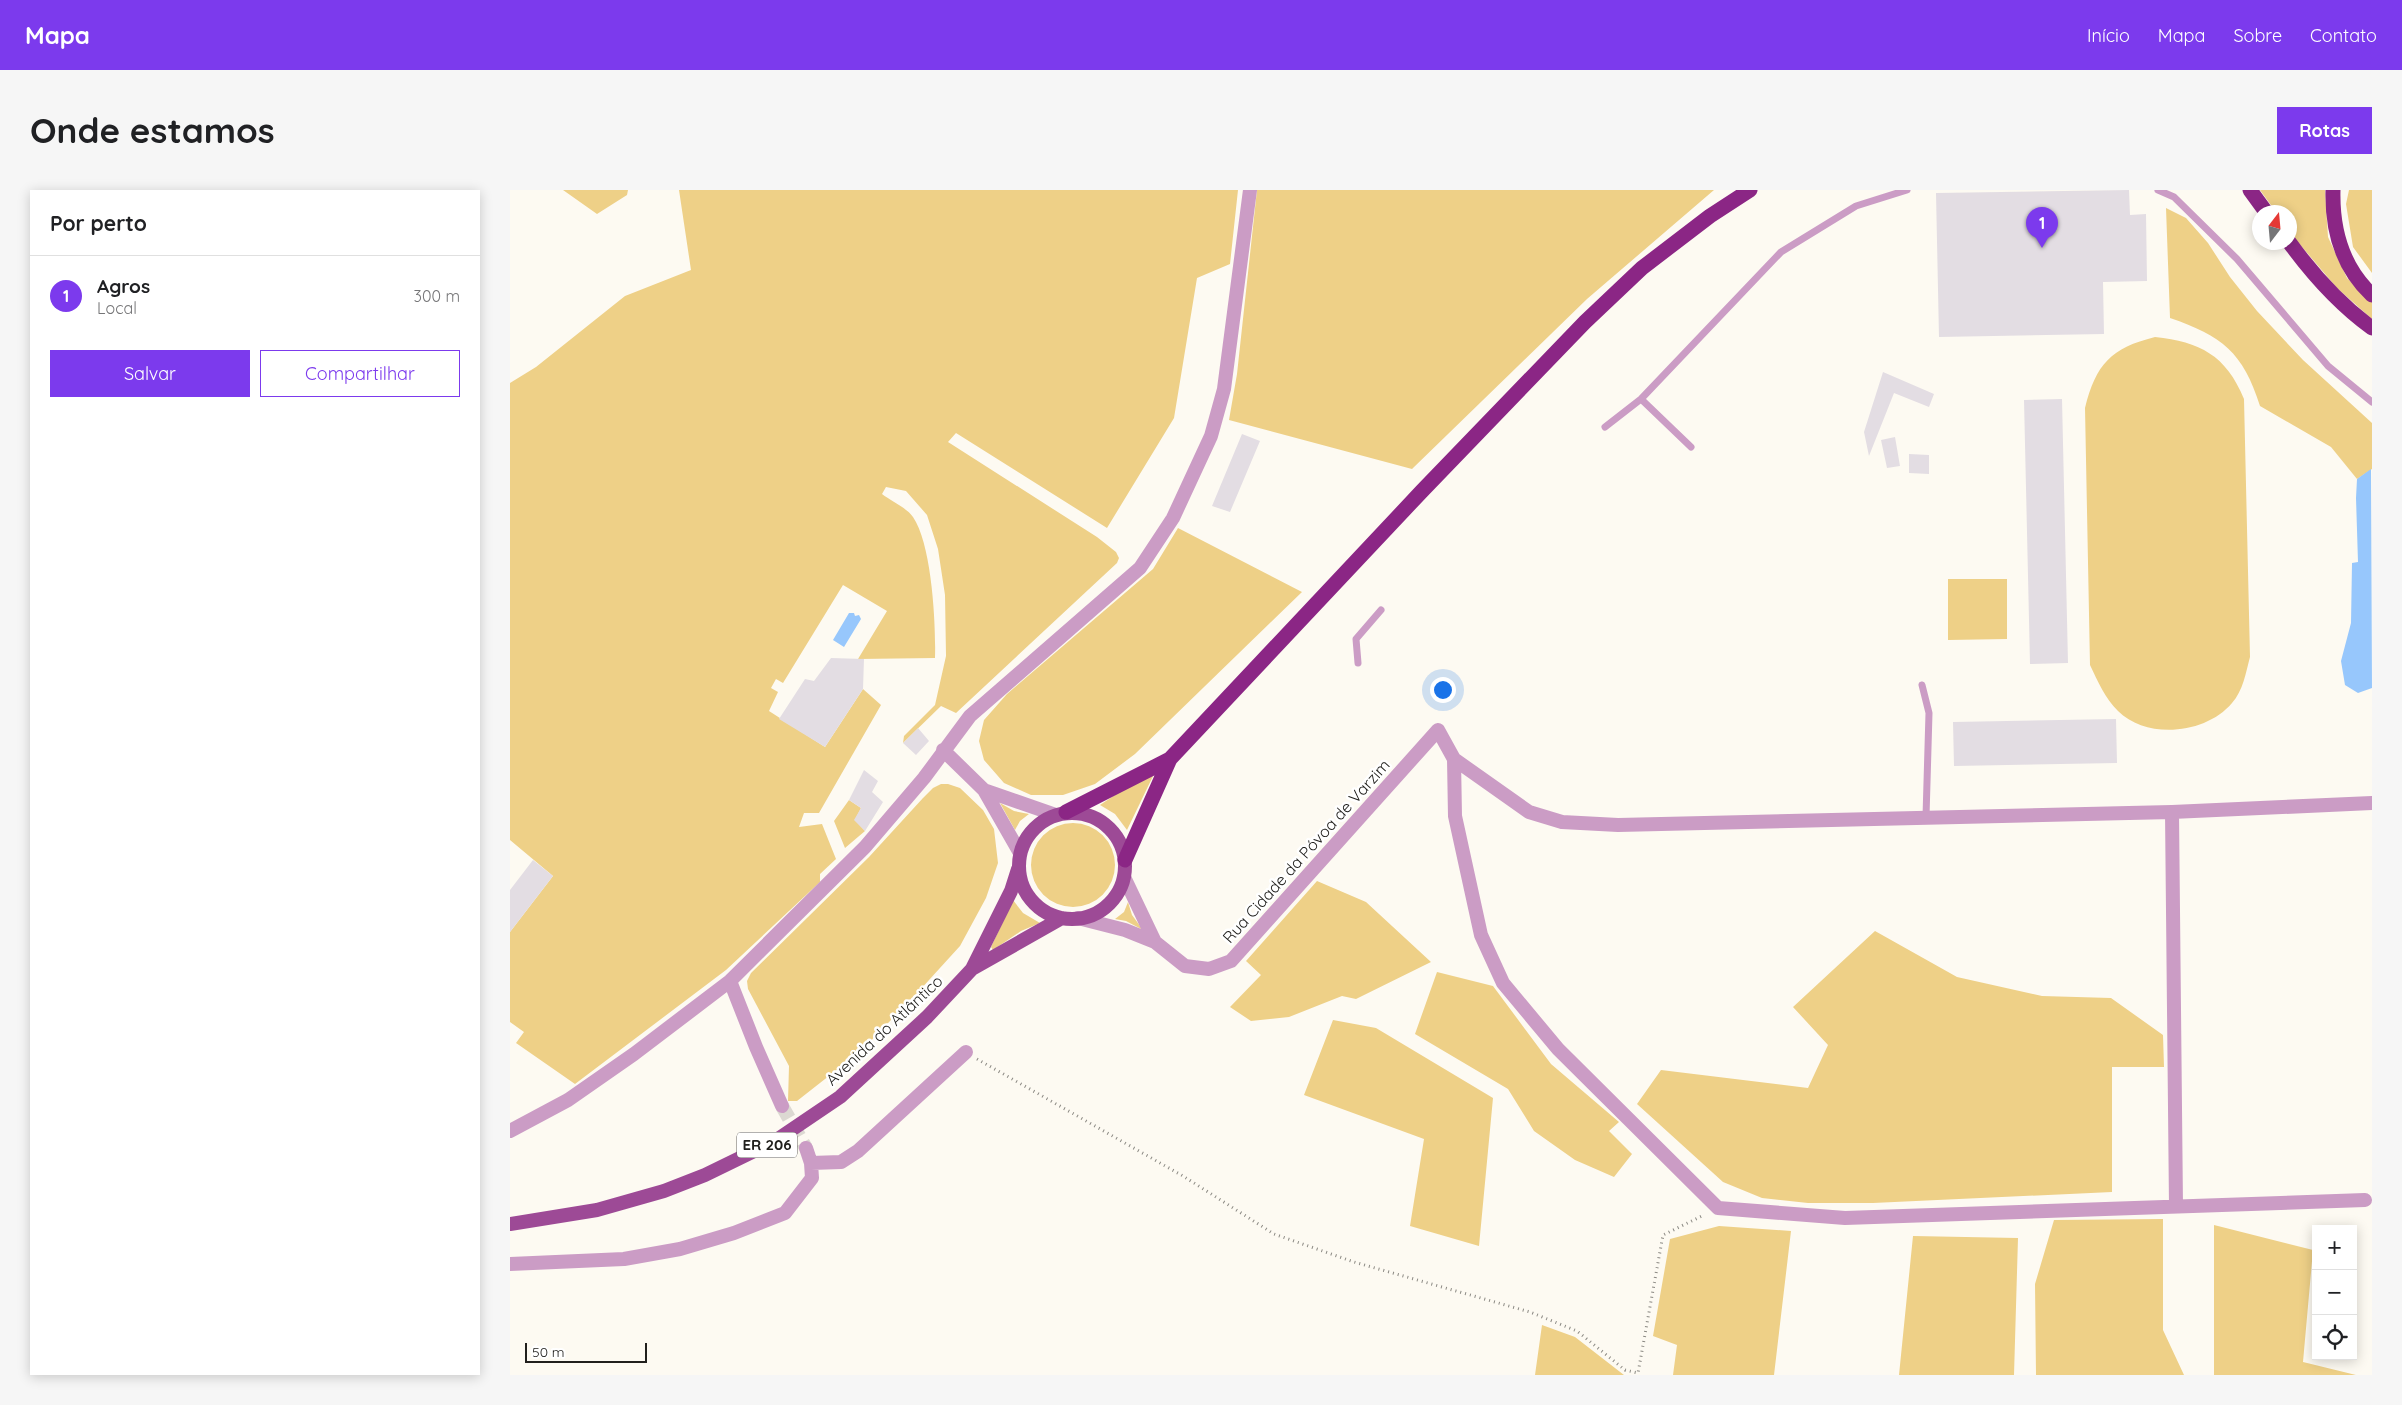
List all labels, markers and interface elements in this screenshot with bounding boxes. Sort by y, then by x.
text: Mapa [25,20,90,50]
text: Início [2087,24,2130,47]
text: Mapa [2158,24,2205,47]
text: Sobre [2233,24,2282,47]
text: Contato [2310,24,2377,47]
button: Rotas [2277,107,2372,154]
text: Onde estamos [30,108,275,152]
north arrow [2252,205,2297,250]
pin: 1 [2026,207,2058,248]
text: Por perto [50,210,147,236]
text: Agros [97,274,150,298]
text: 1 [63,286,69,306]
text: 300 m [414,286,460,306]
text: Local [97,298,137,318]
button: Salvar [50,350,250,397]
button: Compartilhar [260,350,460,397]
your location [1430,677,1456,703]
street label: Rua Cidade da Póvoa de Varzim [1218,755,1394,947]
street label: Avenida do Atlântico [821,971,947,1089]
road number: ER 206 [737,1132,797,1158]
map controls [2312,1225,2357,1360]
button: + [2312,1225,2357,1270]
button: − [2312,1270,2357,1315]
button: locate [2312,1315,2357,1360]
scale bar [525,1340,648,1363]
text: 50 m [532,1343,565,1361]

